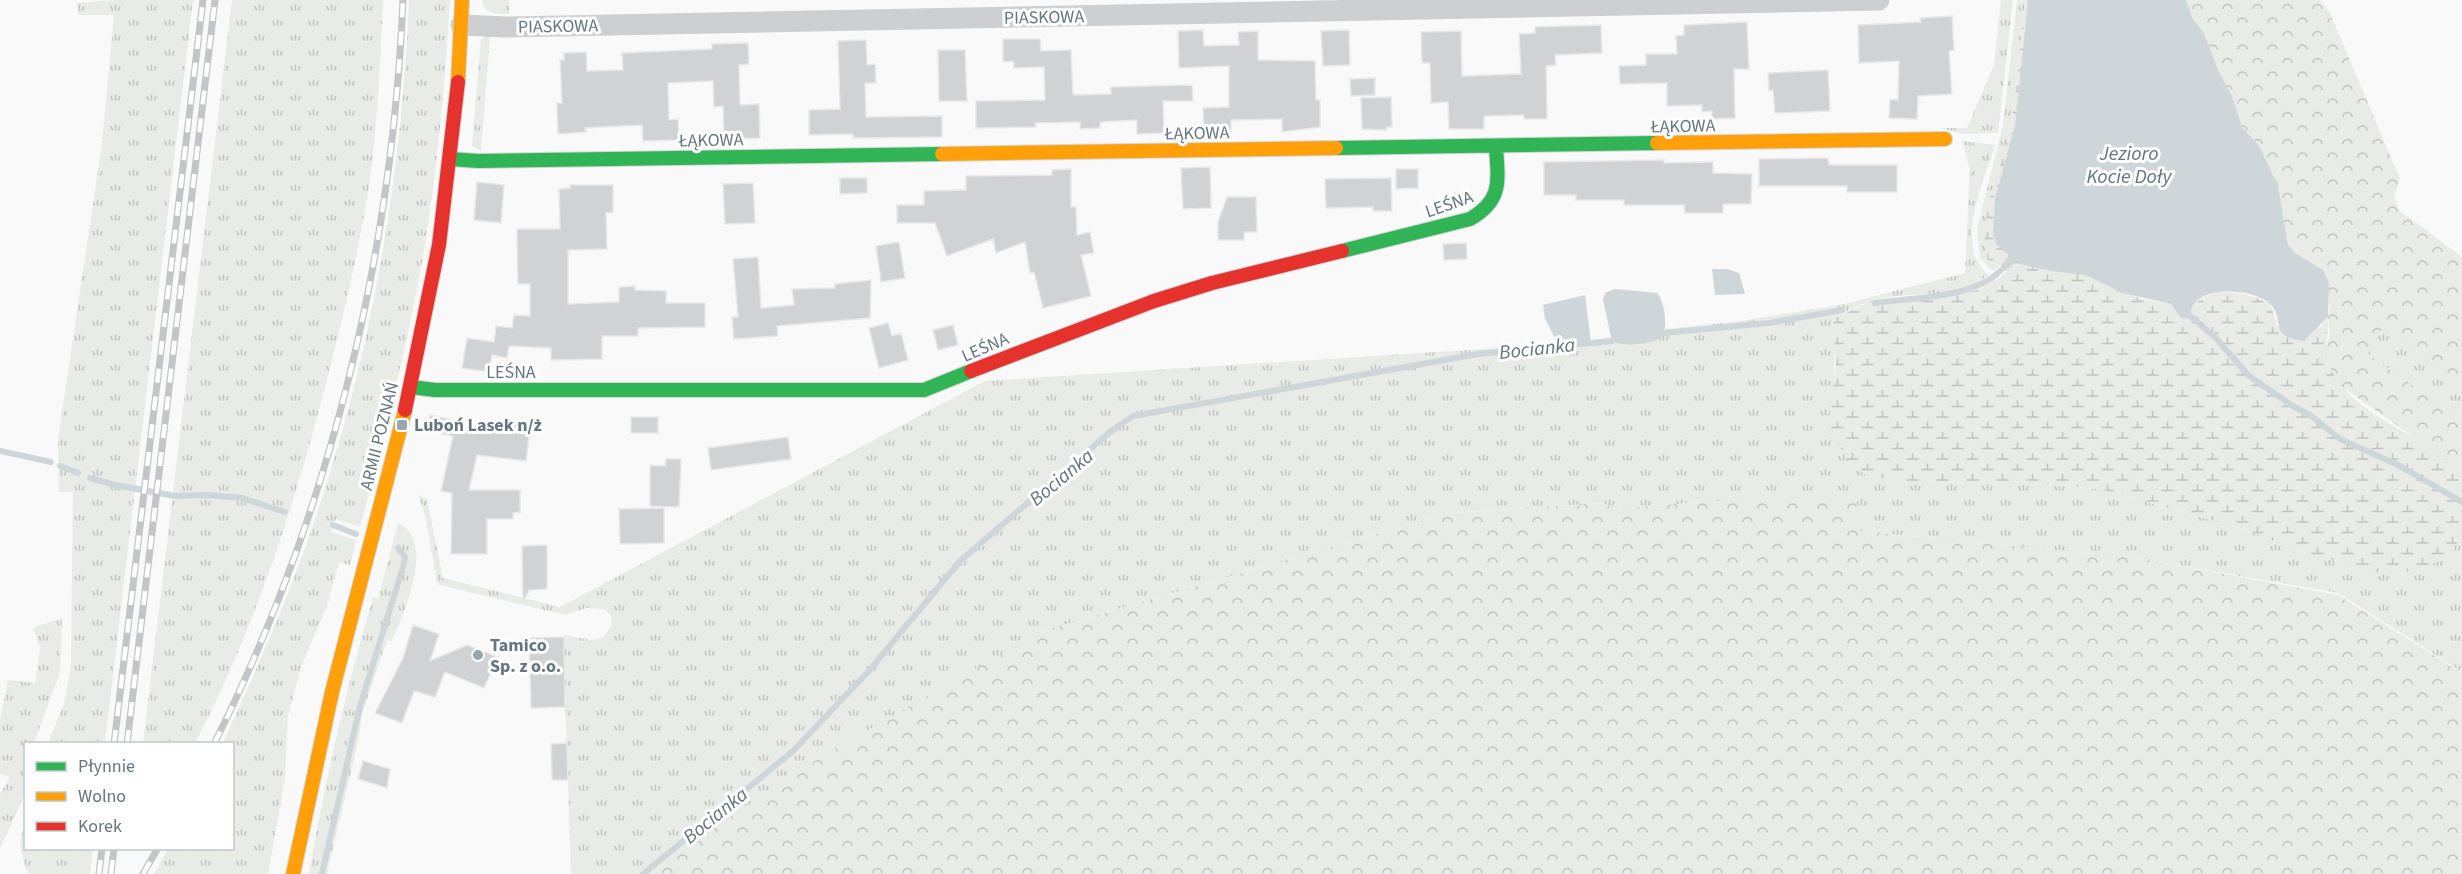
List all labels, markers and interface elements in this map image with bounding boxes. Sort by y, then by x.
street label: PIASKOWA [1004,4,1085,31]
street label: PIASKOWA [518,13,599,40]
street label: ŁĄKOWA [1649,113,1716,140]
street label: ŁĄKOWA [1163,120,1230,147]
street label: ŁĄKOWA [677,127,744,154]
water label: Jezioro Kocie Doły [2086,140,2173,191]
street label: LEŚNA [1422,185,1477,224]
street label: LEŚNA [958,326,1013,369]
water label: Bocianka [1498,331,1577,367]
street label: LEŚNA [486,360,536,385]
street label: ARMII POZNAŃ [354,379,405,493]
place label: Luboń Lasek n/ż [414,413,542,438]
marker: Luboń Lasek n/ż [395,418,409,432]
water label: Bocianka [1023,442,1100,513]
place label: Tamico Sp. z o.o. [490,633,561,679]
marker: Tamico Sp. z o.o. [471,648,485,662]
legend [24,742,234,850]
text: Płynnie [78,754,135,779]
water label: Bocianka [677,781,754,851]
text: Wolno [78,784,126,809]
text: Korek [78,814,122,839]

